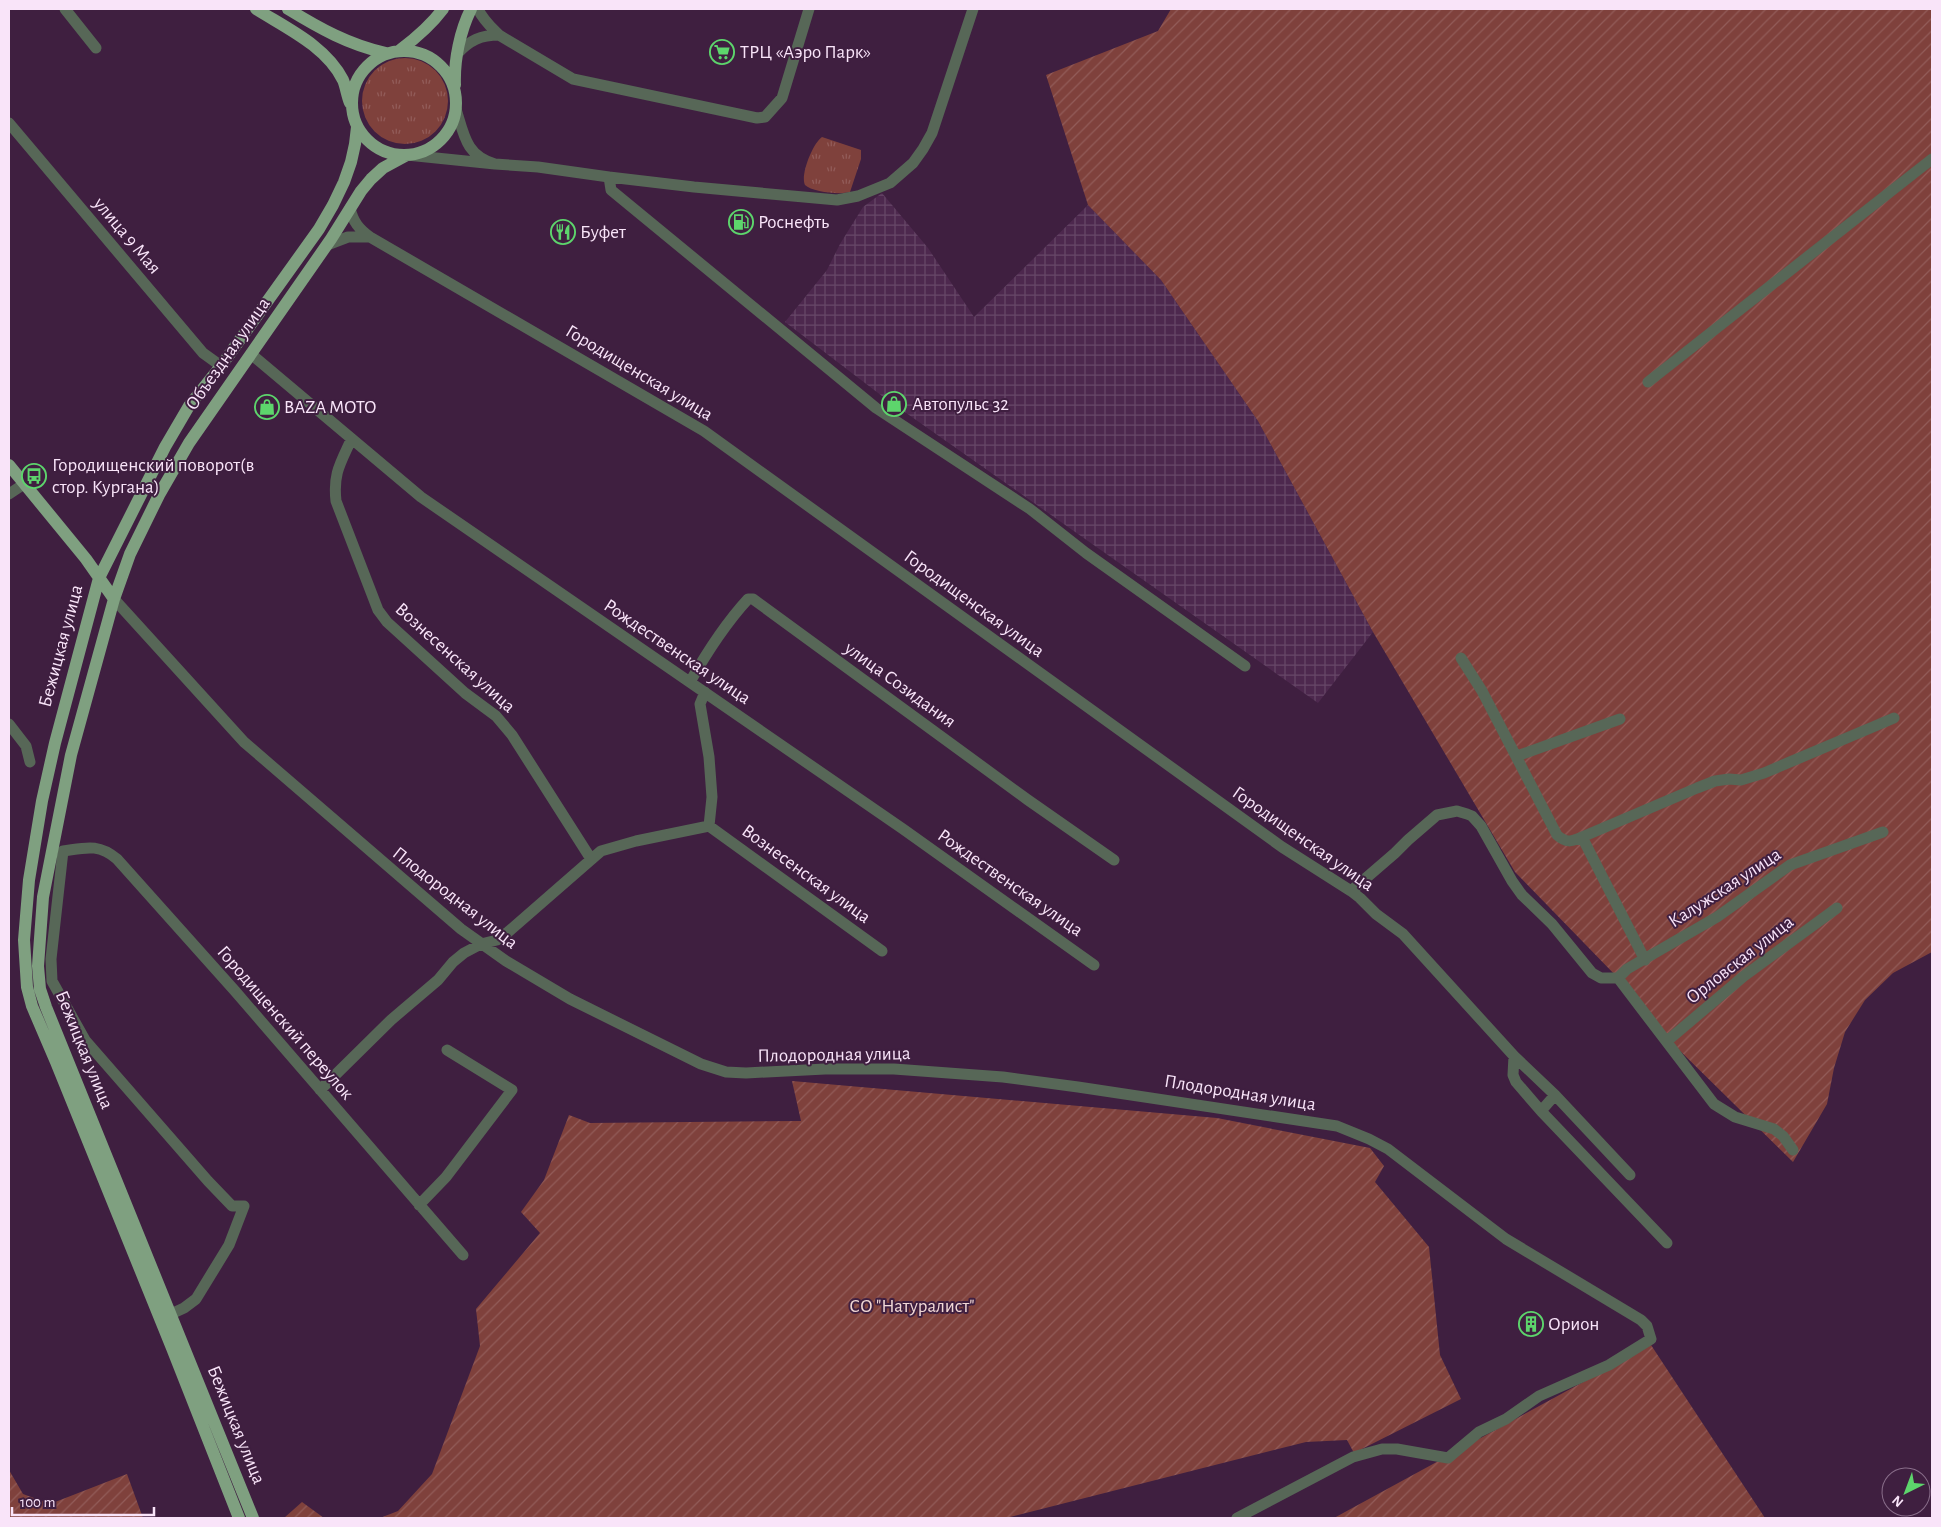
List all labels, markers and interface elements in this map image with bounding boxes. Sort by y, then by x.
supermarket icon: ТРЦ «Аэро Парк» [709,39,735,65]
place label: ТРЦ «Аэро Парк» [740,43,871,62]
street label: улица 9 Мая [89,193,164,278]
fuel station icon: Роснефть [728,209,754,235]
place label: Роснефть [758,213,829,232]
restaurant icon: Буфет [550,219,576,245]
place label: Буфет [580,223,626,242]
street label: Объездная улица [182,294,274,414]
street label: Городищенская улица [562,322,716,425]
shop icon: Автопульс 32 [881,391,907,417]
shop icon: BAZA MOTO [254,394,280,420]
place label: Автопульс 32 [912,395,1009,414]
place label: BAZA MOTO [284,398,376,417]
place label: Городищенский поворот(в стор. Кургана) [52,456,255,497]
bus stop icon: Городищенский поворот(в стор. Кургана) [21,463,47,489]
street label: Городищенская улица [900,547,1048,661]
street label: Бежицкая улица [36,582,87,709]
street label: Рождественская улица [600,596,754,708]
street label: Вознесенская улица [391,599,519,717]
street label: улица Созидания [840,638,959,732]
street label: Городищенская улица [1229,783,1377,895]
street label: Вознесенская улица [738,821,874,927]
street label: Рождественская улица [934,826,1086,940]
street label: Плодородная улица [389,843,521,953]
street label: Калужская улица [1665,845,1785,931]
street label: Орловская улица [1683,912,1798,1008]
street label: Городищенский переулок [213,942,357,1104]
street label: Бежицкая улица [52,988,117,1112]
street label: Плодородная улица [757,1044,911,1066]
street label: Плодородная улица [1163,1072,1317,1114]
park label: СО "Натуралист" [849,1297,975,1316]
building icon: Орион [1518,1311,1544,1337]
place label: Орион [1548,1315,1600,1334]
street label: Бежицкая улица [204,1363,269,1487]
north arrow [1881,1467,1931,1517]
scale bar [12,1484,155,1516]
text: N [1890,1492,1906,1509]
text: 100 m [20,1495,55,1510]

